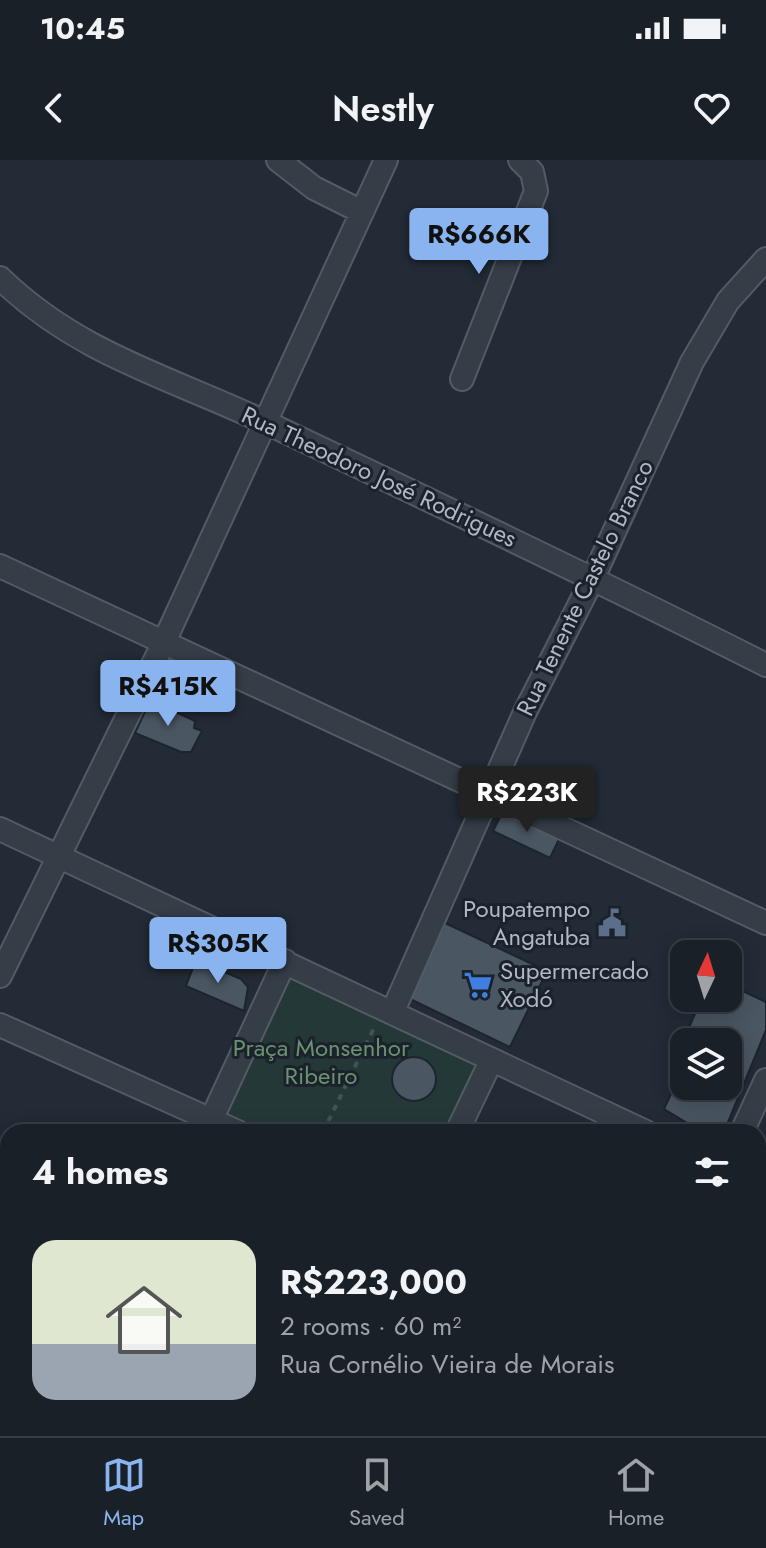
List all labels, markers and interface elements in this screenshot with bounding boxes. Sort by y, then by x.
text: 10:45 [40,7,125,50]
text: Nestly [332,82,434,134]
icon: back [32,86,76,130]
icon: heart [690,86,734,130]
pin: R$666K [414,208,544,276]
text: R$666K [427,215,531,253]
street label: Rua Theodoro José Rodrigues [236,397,523,556]
street label: Rua Tenente Castelo Branco [507,454,662,722]
pin: R$415K [103,660,233,728]
text: R$415K [118,667,218,705]
pin: R$223K [462,766,592,834]
text: R$223K [476,773,578,811]
place label: Poupatempo Angatuba [463,891,590,954]
public building icon: Poupatempo Angatuba [597,908,627,938]
pin: R$305K [153,917,283,985]
text: R$305K [167,924,269,962]
north arrow [670,940,742,1012]
map controls [670,940,742,1100]
place label: Supermercado Xodó [500,953,649,1016]
supermarket icon: Supermercado Xodó [463,970,493,1000]
button: layers [670,1028,742,1100]
park label: Praça Monsenhor Ribeiro [233,1030,410,1093]
text: 4 homes [32,1148,168,1197]
icon: filters [690,1150,734,1194]
text: R$223,000 [280,1258,467,1307]
icon: home [96,1272,192,1368]
text: 2 rooms · 60 m² [280,1307,461,1345]
text: Rua Cornélio Vieira de Morais [280,1345,614,1383]
tab: Map [102,1453,146,1533]
tab: Saved [349,1453,405,1533]
tab: Home [608,1453,664,1533]

